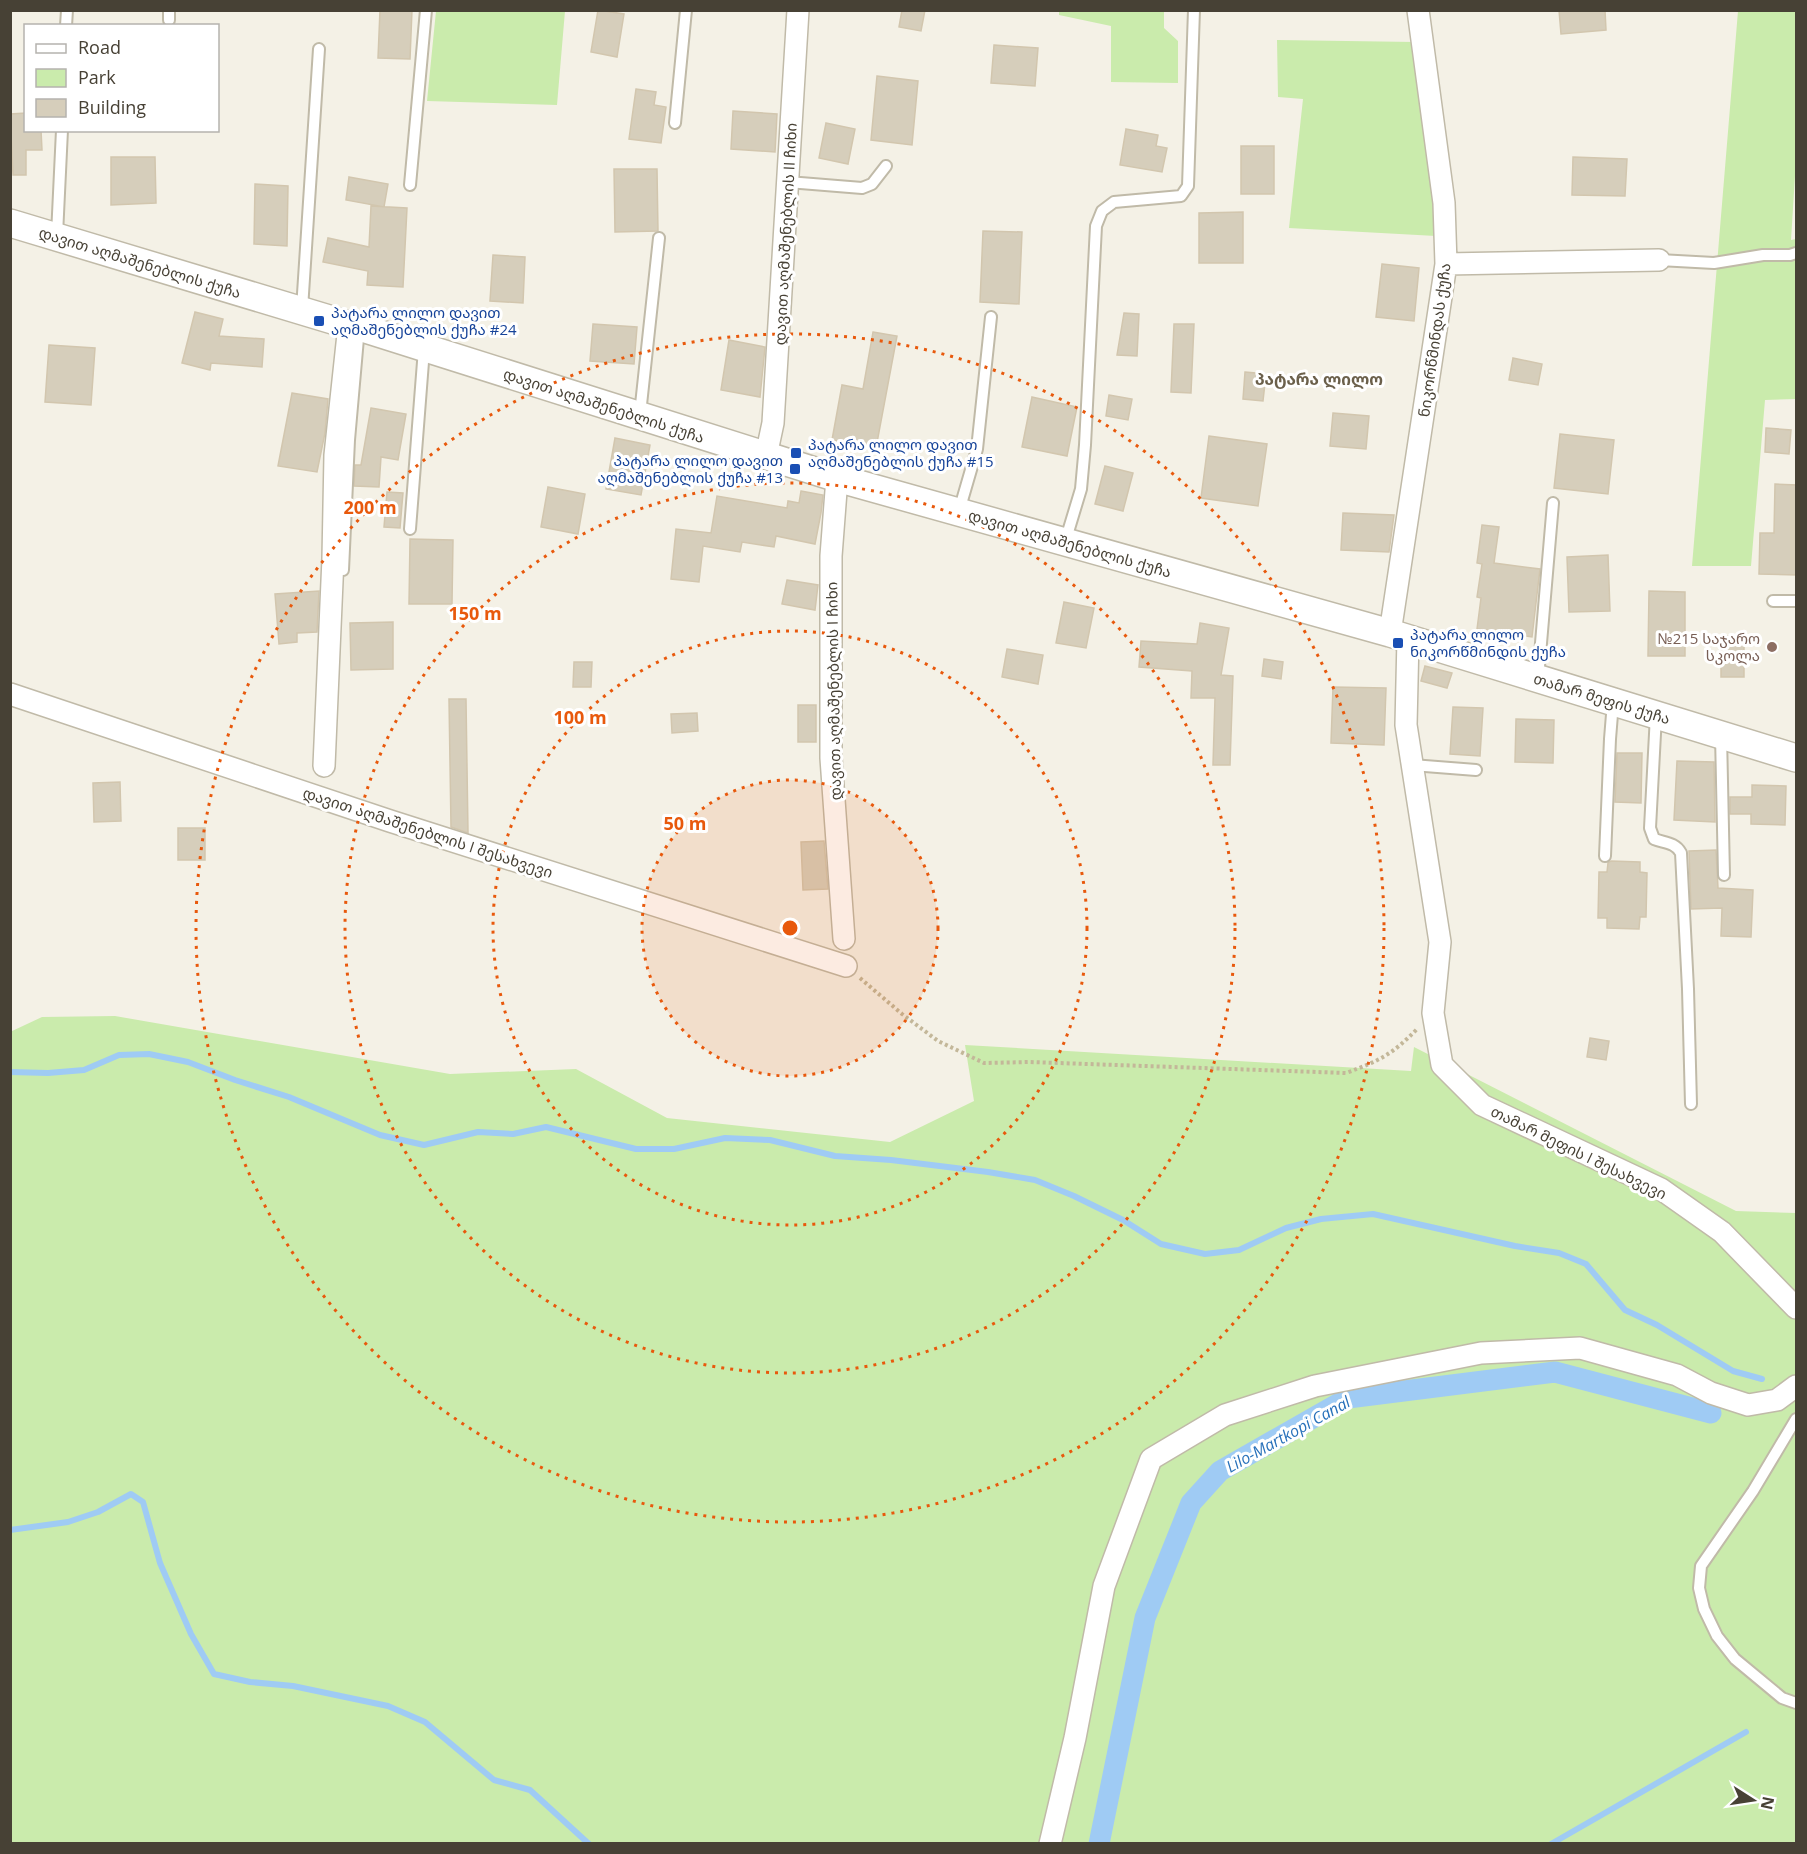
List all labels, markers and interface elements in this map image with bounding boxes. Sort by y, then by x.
legend [24,24,219,132]
text: Road [78,35,121,59]
text: Park [78,65,116,89]
text: Building [78,95,146,119]
street label: დავით აღმაშენებლის II ჩიხი [769,122,801,346]
street label: დავით აღმაშენებლის ქუჩა [37,222,243,302]
street label: ნიკორწმინდას ქუჩა [1413,262,1455,418]
place label: პატარა ლილო დავით აღმაშენებლის ქუჩა #24 [331,302,517,339]
marker: პატარა ლილო დავით აღმაშენებლის ქუჩა #24 [312,314,326,328]
street label: დავით აღმაშენებლის ქუჩა [501,363,707,447]
district label: პატარა ლილო [1255,368,1383,390]
place label: პატარა ლილო დავით აღმაშენებლის ქუჩა #15 [808,434,994,471]
marker: პატარა ლილო დავით აღმაშენებლის ქუჩა #15 [789,446,803,460]
place label: პატარა ლილო დავით აღმაშენებლის ქუჩა #13 [597,450,783,487]
marker: პატარა ლილო დავით აღმაშენებლის ქუჩა #13 [788,462,802,476]
text: 200 m [343,495,397,519]
street label: დავით აღმაშენებლის ქუჩა [966,504,1174,582]
street label: დავით აღმაშენებლის I ჩიხი [821,582,845,800]
text: 150 m [448,601,502,625]
place label: პატარა ლილო ნიკორწმინდის ქუჩა [1410,624,1566,661]
place label: №215 საჯარო სკოლა [1657,628,1760,665]
marker: პატარა ლილო ნიკორწმინდის ქუჩა [1391,636,1405,650]
marker: №215 საჯარო სკოლა [1765,640,1779,654]
street label: თამარ მეფის ქუჩა [1531,668,1673,728]
text: 100 m [553,705,607,729]
street label: დავით აღმაშენებლის I შესახვევი [300,782,556,882]
text: 50 m [664,811,706,835]
centre of rings [780,918,800,938]
street label: თამარ მეფის I შესახვევი [1488,1101,1670,1203]
water label: Lilo-Martkopi Canal [1222,1390,1355,1477]
north arrow [1723,1770,1783,1830]
text: N [1756,1794,1780,1812]

